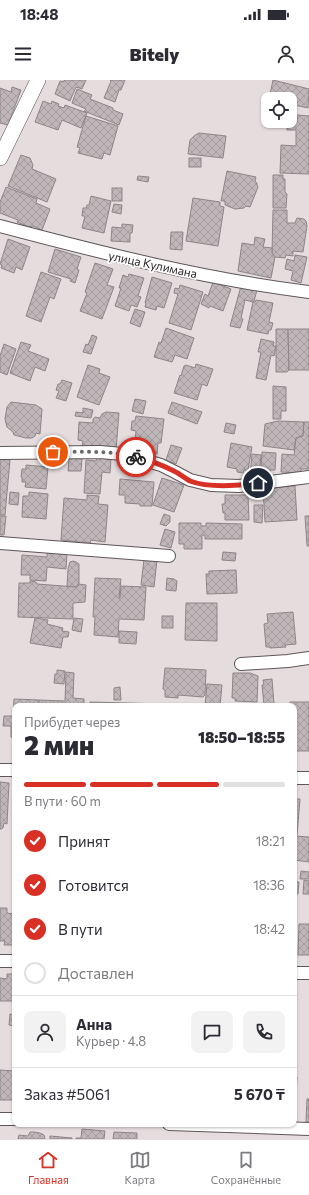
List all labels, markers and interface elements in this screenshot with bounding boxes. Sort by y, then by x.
text: 18:48 [20,5,59,23]
icon: menu [12,43,34,65]
text: Bitely [130,43,179,65]
icon: person [275,43,297,65]
map controls [261,92,297,128]
button: locate [261,92,297,128]
street label: улица Кулимана [107,248,199,280]
pin [36,435,70,469]
courier [116,437,156,477]
icon: bag [42,441,64,463]
icon: bike [125,446,147,468]
pin [241,466,275,500]
icon: home [247,472,269,494]
text: Прибудет через [24,714,120,730]
text: 18:50–18:55 [198,728,285,746]
text: 2 мин [24,729,94,760]
text: В пути · 60 m [24,793,101,809]
icon: check [24,830,46,852]
text: Принят [58,832,110,850]
text: 18:21 [256,833,285,849]
icon: check [24,874,46,896]
text: Готовится [58,876,129,894]
text: 18:36 [253,877,285,893]
icon: check [24,918,46,940]
text: В пути [58,920,103,938]
text: 18:42 [254,921,285,937]
text: Доставлен [58,964,134,982]
button: person [24,1011,66,1053]
button: chat [191,1011,233,1053]
button: phone [243,1011,285,1053]
text: Анна [76,1015,112,1033]
text: Курьер · 4.8 [76,1033,146,1049]
text: Заказ #5061 [24,1085,110,1103]
text: 5 670 ₸ [234,1085,285,1103]
tab: Главная [28,1149,69,1186]
tab: Карта [125,1149,155,1186]
tab: Сохранённые [211,1149,281,1186]

